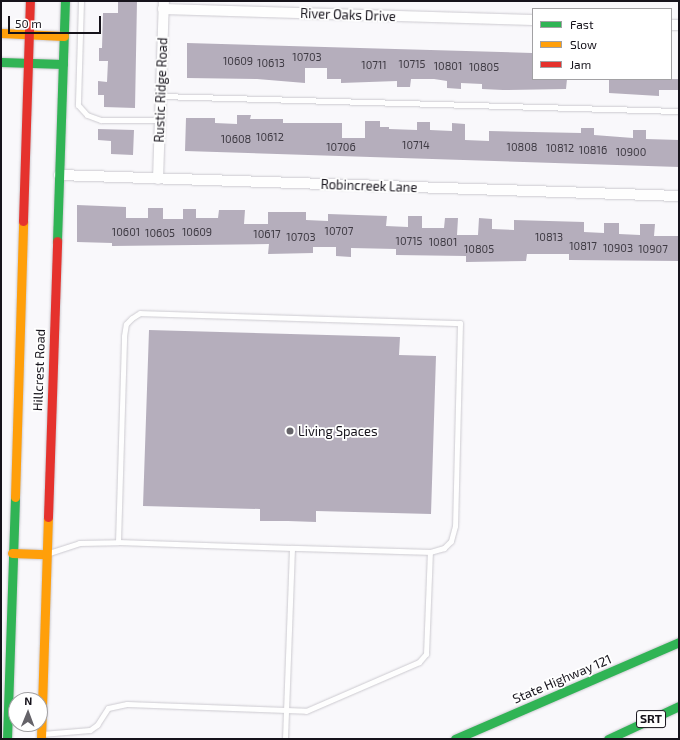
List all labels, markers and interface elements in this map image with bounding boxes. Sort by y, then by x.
street label: River Oaks Drive [300,6,396,24]
scale bar [10,8,103,34]
legend [532,8,672,80]
text: 50 m [15,16,42,30]
text: Fast [570,17,593,31]
street label: Rustic Ridge Road [151,37,171,143]
text: Slow [570,37,597,51]
house number: 10703 [292,50,322,64]
house number: 10609 [223,54,253,68]
house number: 10613 [257,56,285,70]
house number: 10715 [399,57,425,71]
text: Jam [570,57,591,71]
house number: 10711 [361,58,387,72]
house number: 10801 [434,59,462,73]
house number: 10805 [469,60,499,74]
house number: 10612 [256,130,284,144]
house number: 10608 [221,132,251,146]
house number: 10714 [402,138,430,152]
house number: 10706 [326,140,356,154]
house number: 10808 [507,140,537,154]
house number: 10812 [546,141,574,155]
house number: 10816 [579,143,607,157]
house number: 10900 [616,145,646,159]
street label: Robincreek Lane [320,177,418,195]
house number: 10707 [325,224,353,238]
house number: 10601 [112,225,140,239]
house number: 10609 [182,225,212,239]
house number: 10605 [145,226,175,240]
house number: 10617 [253,227,281,241]
house number: 10703 [286,230,316,244]
house number: 10813 [535,230,563,244]
house number: 10715 [396,234,422,248]
house number: 10801 [429,235,457,249]
house number: 10817 [569,239,597,253]
house number: 10903 [603,241,633,255]
house number: 10805 [464,242,494,256]
house number: 10907 [638,242,668,256]
street label: Hillcrest Road [30,329,48,411]
place label: Living Spaces [298,423,378,439]
marker: Living Spaces [285,426,295,436]
street label: State Highway 121 [510,651,614,707]
north arrow [8,692,48,732]
text: N [24,694,32,707]
road number: SRT [636,709,666,729]

